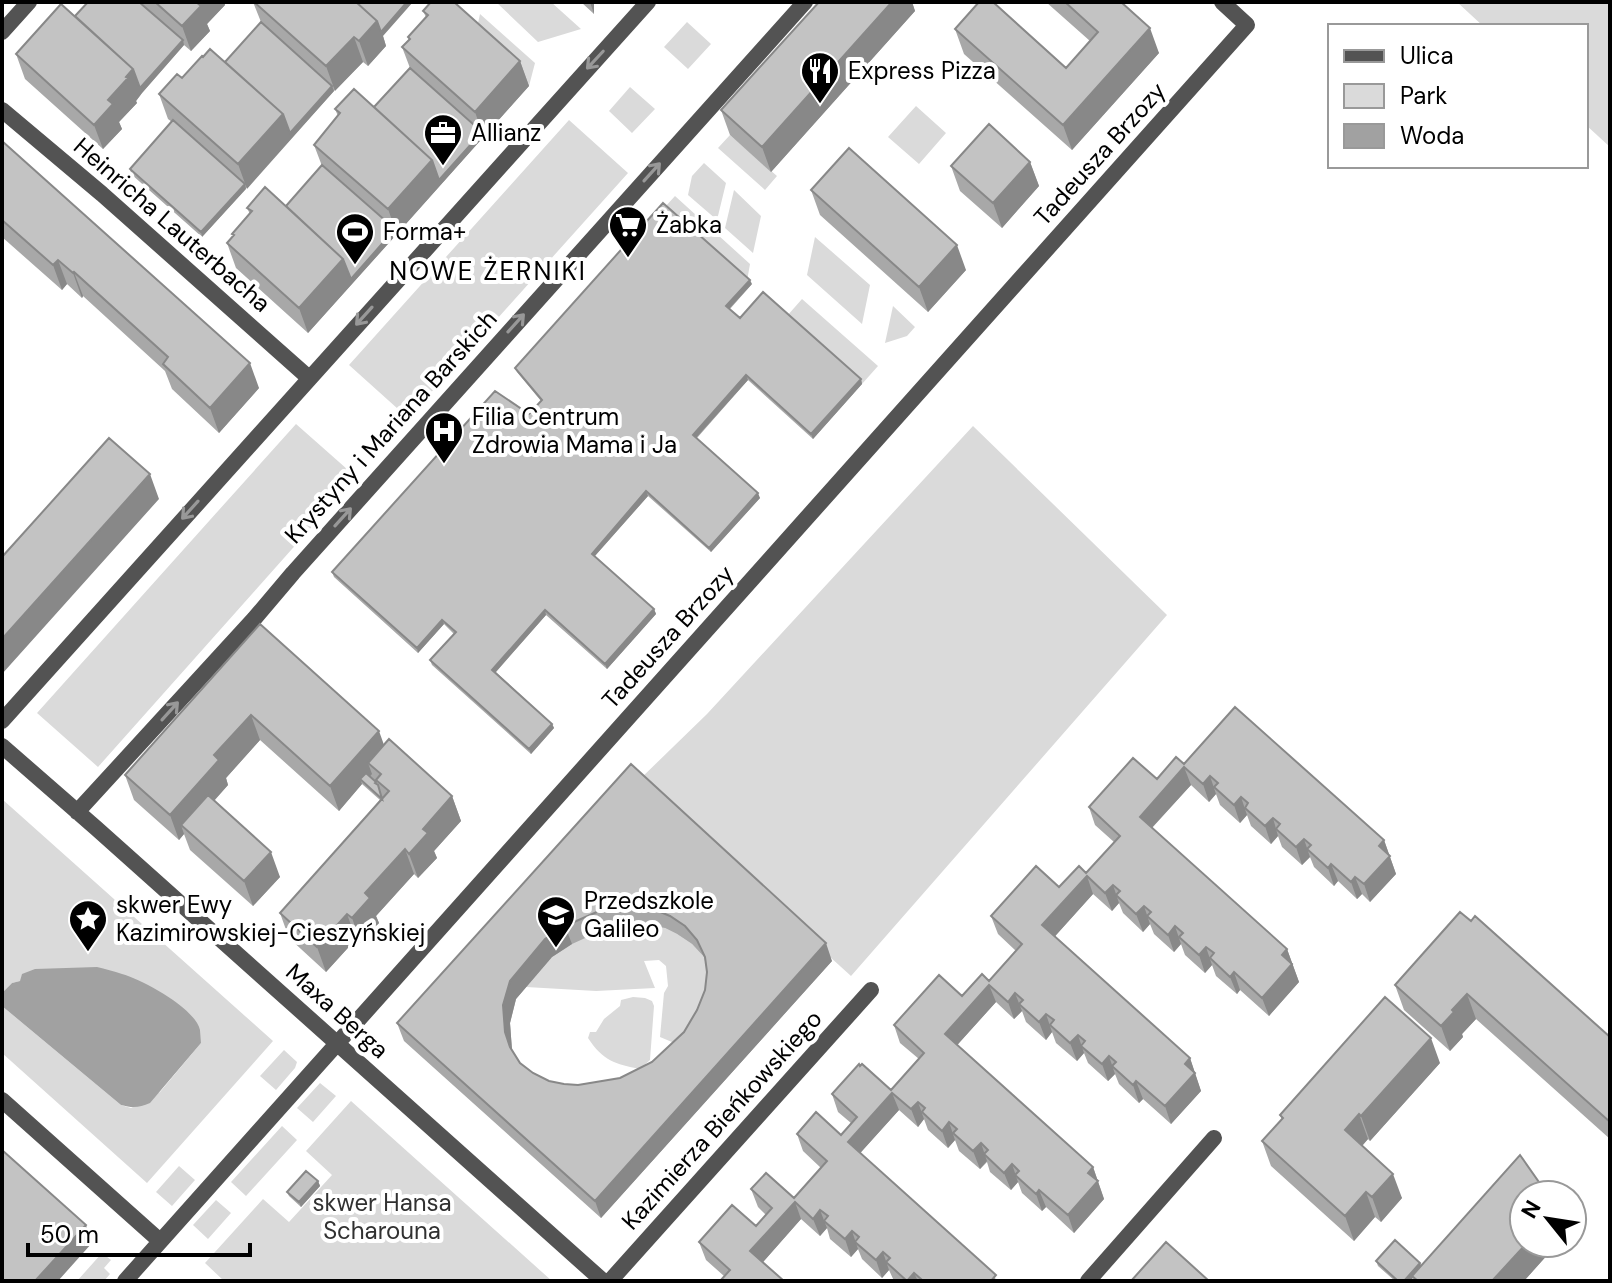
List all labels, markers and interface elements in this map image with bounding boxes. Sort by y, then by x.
legend [1328,24,1588,168]
text: Ulica [1400,40,1454,71]
one-way arrow [586,50,605,70]
restaurant icon: Express Pizza [799,50,841,105]
place label: Express Pizza [848,55,996,86]
street label: Tadeusza Brzozy [1027,75,1172,232]
text: Park [1400,80,1447,111]
office icon: Allianz [422,112,464,167]
place label: Allianz [471,117,541,148]
text: Woda [1400,120,1464,151]
street label: Heinricha Lauterbacha [68,131,277,319]
one-way arrow [642,162,661,182]
supermarket icon: Żabka [607,204,649,259]
place label: Żabka [656,209,722,240]
sports icon: Forma+ [334,211,376,266]
place label: Forma+ [383,216,466,247]
district label: NOWE ŻERNIKI [389,254,587,288]
street label: Krystyny i Mariana Barskich [278,304,504,550]
one-way arrow [355,306,373,326]
one-way arrow [507,314,525,334]
place label: Filia Centrum Zdrowia Mama i Ja [472,401,677,460]
hospital icon: Filia Centrum Zdrowia Mama i Ja [423,410,465,465]
one-way arrow [181,500,200,520]
one-way arrow [333,507,351,527]
street label: Tadeusza Brzozy [595,558,740,715]
one-way arrow [160,701,179,721]
place label: Przedszkole Galileo [584,885,714,944]
place label: skwer Ewy Kazimirowskiej-Cieszyńskiej [116,889,425,948]
school or university icon: Przedszkole Galileo [535,894,577,949]
place icon: skwer Ewy Kazimirowskiej-Cieszyńskiej [67,898,109,953]
street label: Maxa Berga [280,956,395,1065]
street label: Kazimierza Bieńkowskiego [615,1003,828,1236]
north arrow [1508,1179,1588,1259]
park label: skwer Hansa Scharouna [312,1187,452,1246]
text: N [1515,1195,1548,1223]
scale bar [28,1207,250,1257]
text: 50 m [40,1219,99,1250]

